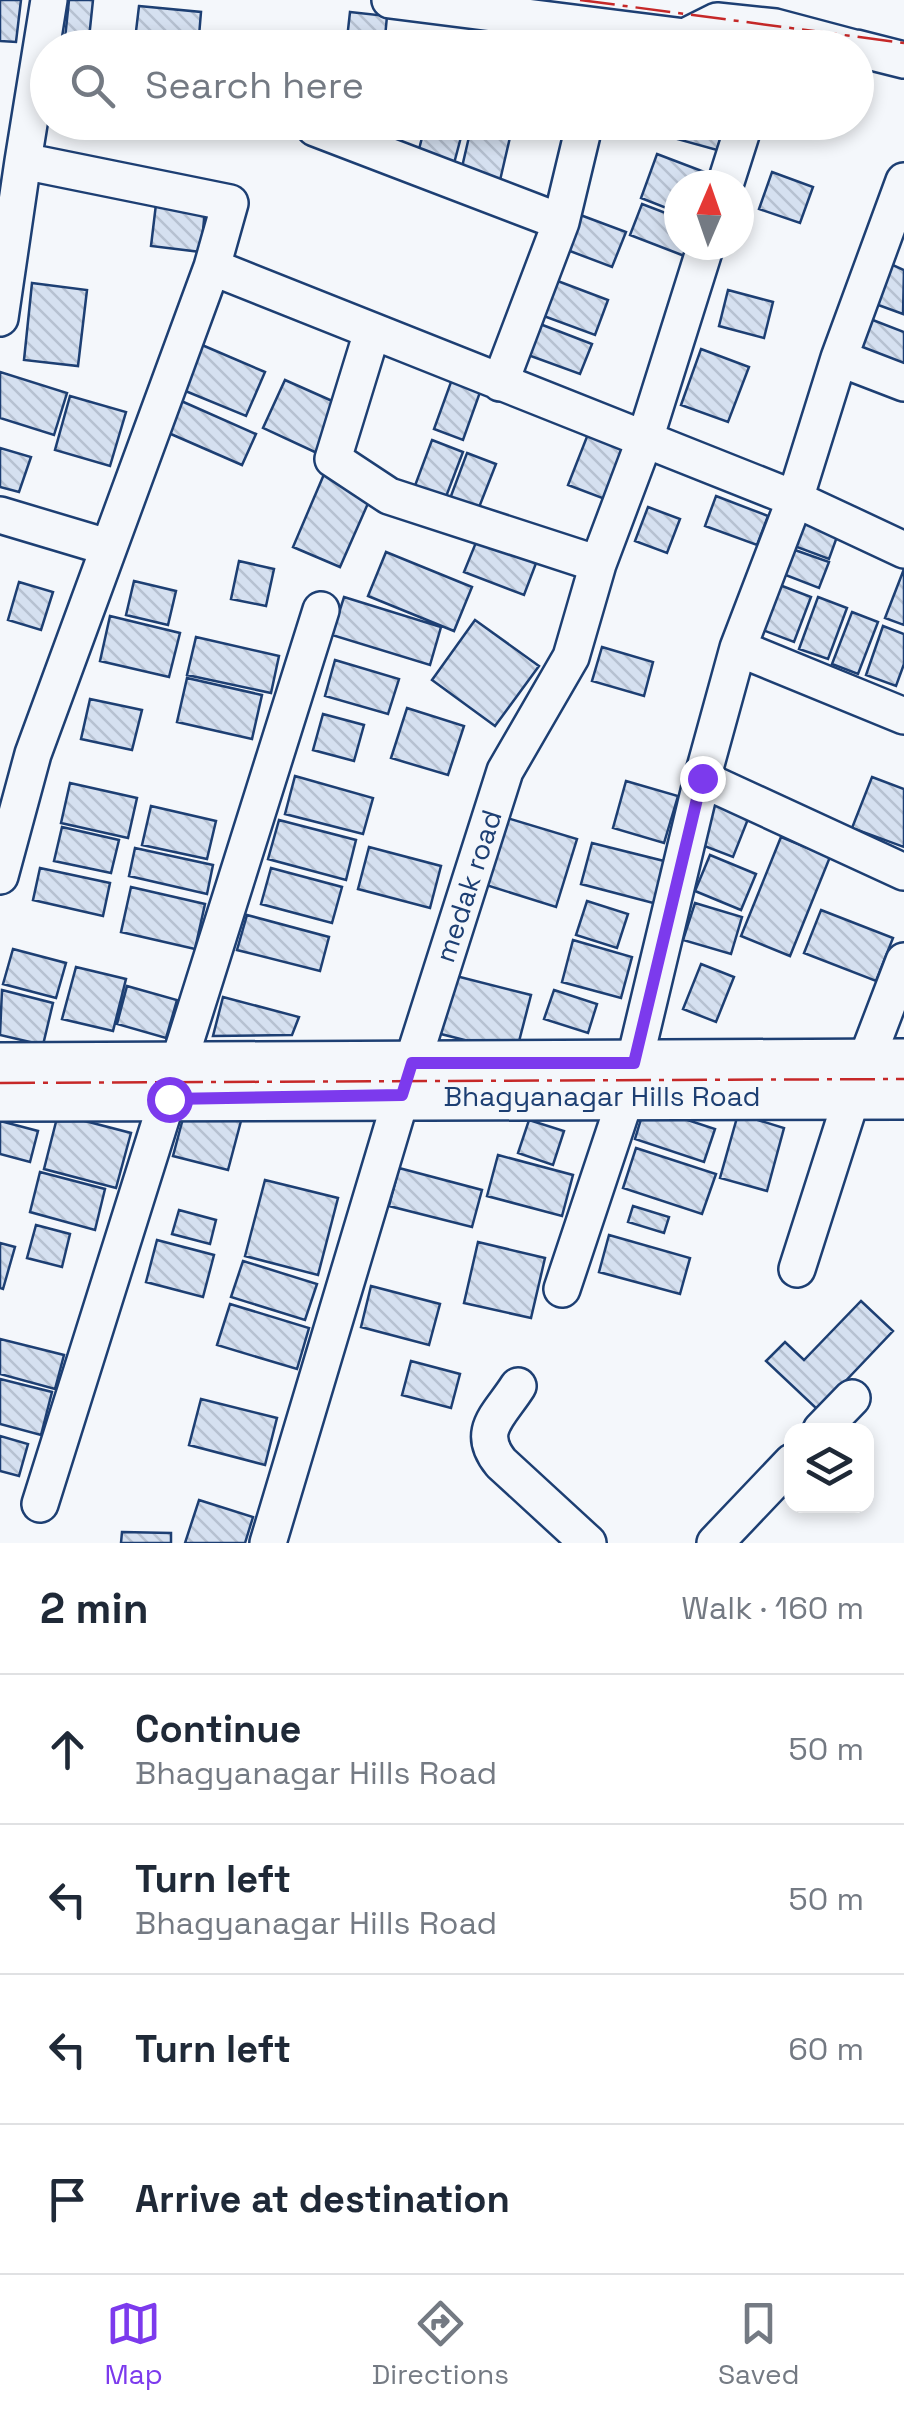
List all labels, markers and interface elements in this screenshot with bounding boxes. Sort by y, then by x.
search box [30,30,874,140]
icon: search [65,58,120,113]
text: Search here [145,61,364,109]
north arrow [664,170,754,260]
route end [680,756,726,802]
street label: medak road [426,805,510,967]
route start [147,1077,193,1123]
street label: Bhagyanagar Hills Road [444,1078,760,1114]
map controls [784,1423,874,1513]
button: layers [784,1423,874,1513]
text: 2 min [40,1582,149,1635]
text: Walk · 160 m [681,1588,864,1628]
text: Continue [135,1705,301,1753]
icon: ahead [40,1722,95,1777]
text: 50 m [789,1729,864,1769]
text: Bhagyanagar Hills Road [135,1753,497,1793]
text: Turn left [135,1855,291,1903]
icon: left [40,1872,95,1927]
text: 50 m [789,1879,864,1919]
text: Bhagyanagar Hills Road [135,1903,497,1943]
icon: left [40,2022,95,2077]
text: Turn left [135,2025,291,2073]
text: 60 m [788,2029,864,2069]
icon: arrive [40,2172,95,2227]
text: Arrive at destination [135,2175,510,2223]
tab: Map [104,2296,163,2392]
tab: Directions [372,2296,509,2392]
tab: Saved [718,2296,800,2392]

